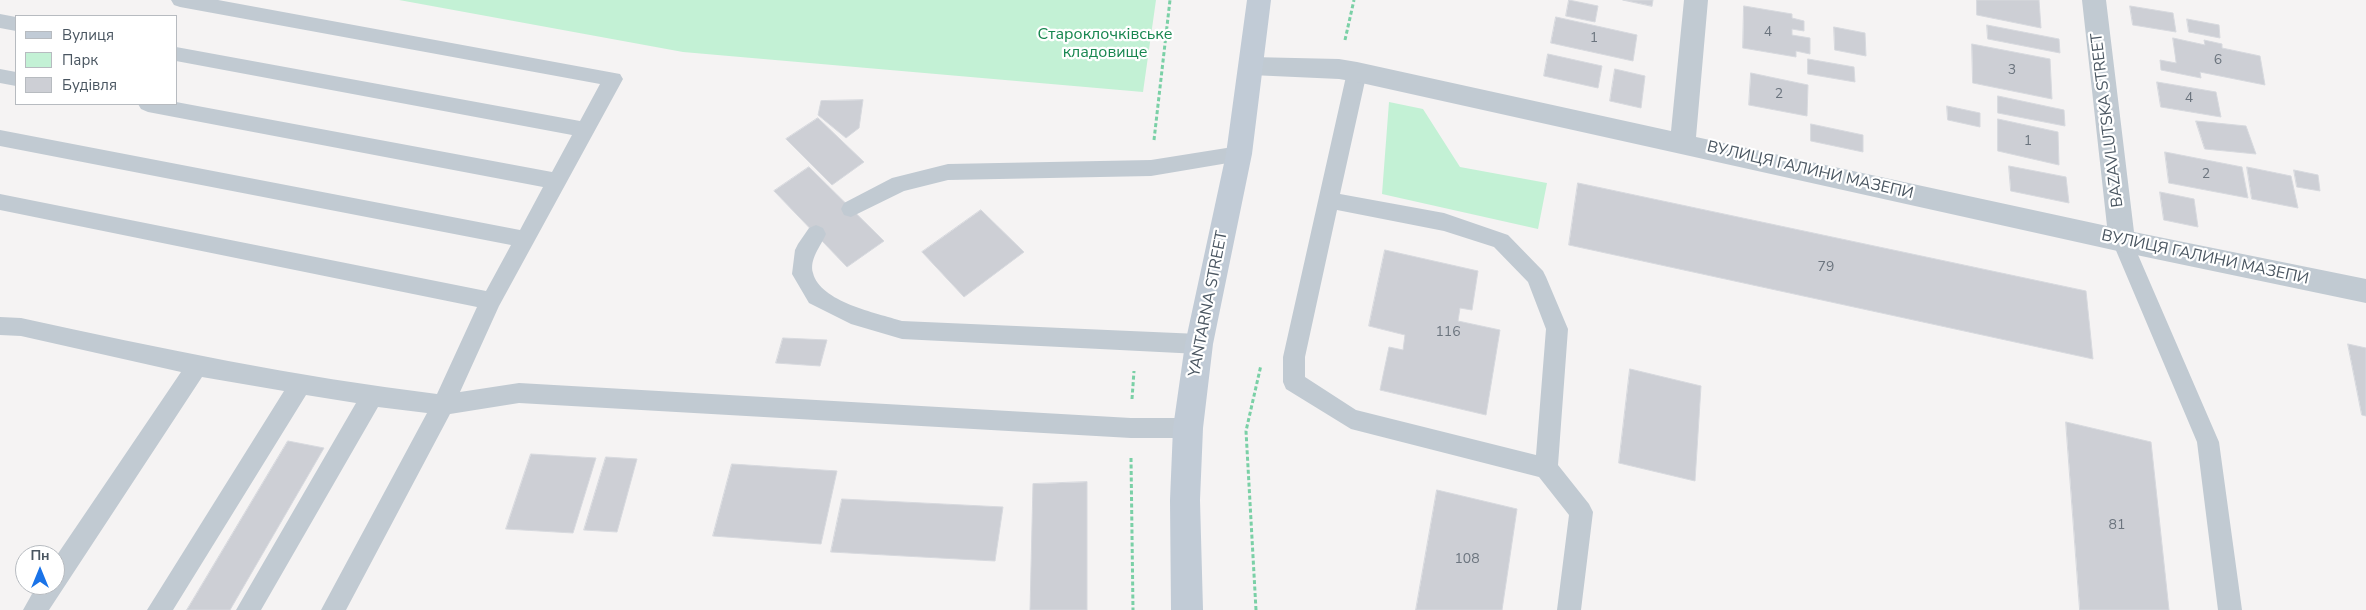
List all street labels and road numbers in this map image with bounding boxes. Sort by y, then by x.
street label: BAZAVLUTSKA STREET [2088,32,2128,208]
street label: ВУЛИЦЯ ГАЛИНИ МАЗЕПИ [1705,138,1915,204]
street label: ВУЛИЦЯ ГАЛИНИ МАЗЕПИ [2100,227,2310,289]
street label: YANTARNA STREET [1185,229,1233,379]

